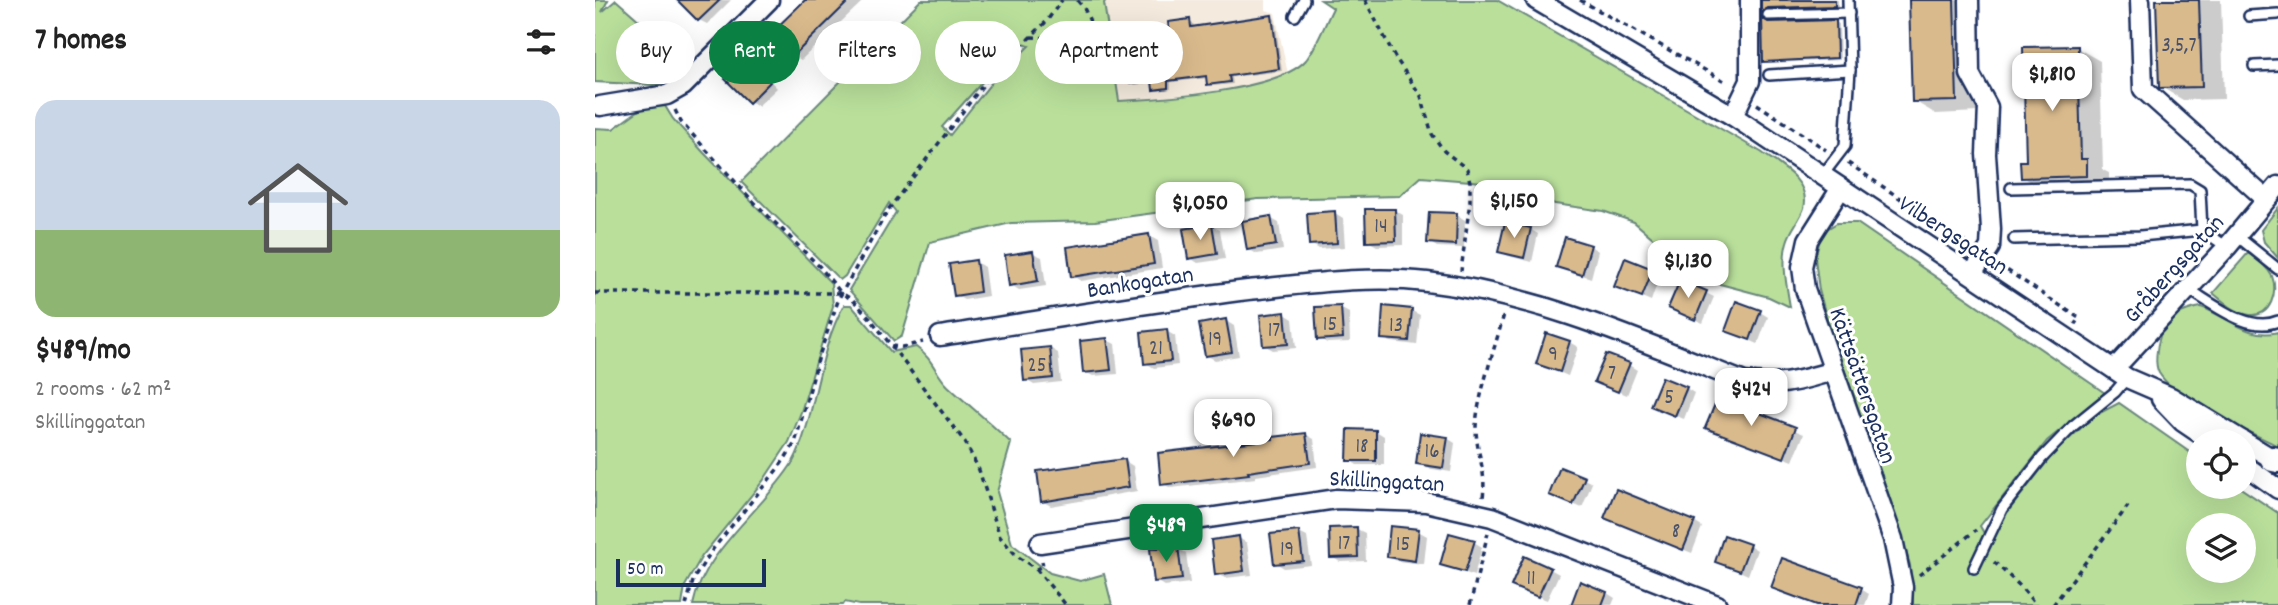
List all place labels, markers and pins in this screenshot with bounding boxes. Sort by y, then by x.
pin: $1,810 [1995,54,2109,113]
pin: $1,150 [1457,180,1571,240]
pin: $1,050 [1143,182,1257,242]
pin: $1,130 [1631,240,1745,300]
pin: $424 [1710,368,1792,428]
pin: $690 [1192,400,1274,459]
pin: $489 [1125,504,1207,564]

